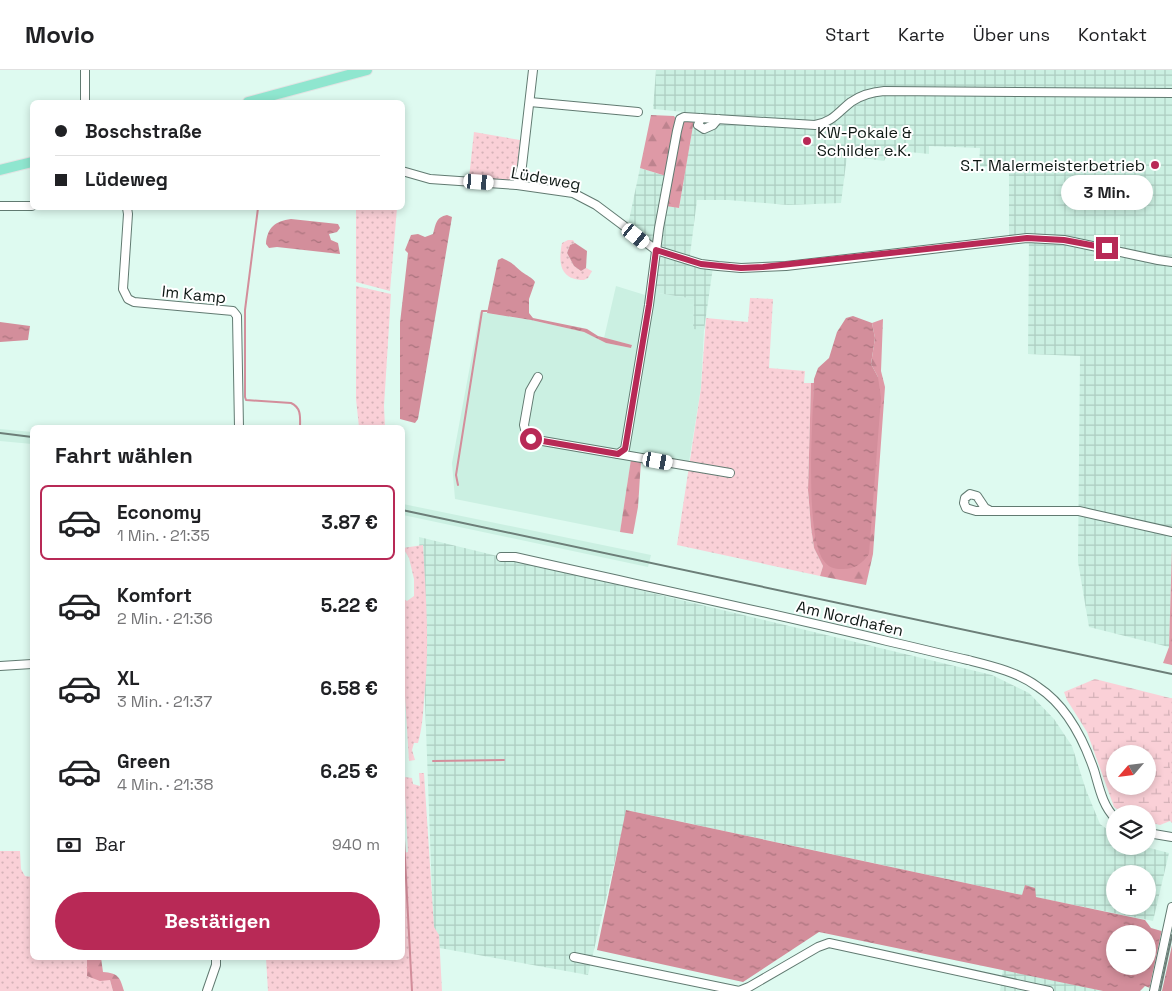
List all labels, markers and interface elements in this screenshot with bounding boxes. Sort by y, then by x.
text: Movio [25,19,95,50]
text: Start [825,23,870,46]
text: Karte [898,23,945,46]
text: Über uns [973,23,1050,46]
text: Kontakt [1078,23,1147,46]
text: Boschstraße [85,119,202,144]
place label: KW-Pokale & Schilder e.K. [817,122,912,161]
marker: KW-Pokale & Schilder e.K. [801,135,813,147]
place label: S.T. Malermeisterbetrieb [960,155,1145,176]
marker: S.T. Malermeisterbetrieb [1149,159,1161,171]
street label: Lüdeweg [509,162,582,195]
text: Lüdeweg [85,167,168,192]
car [463,173,494,191]
callout: 3 Min. [1061,176,1153,210]
text: 3 Min. [1084,182,1130,203]
car [619,221,652,251]
route end [1096,237,1118,259]
street label: Im Kamp [161,281,227,308]
route start [520,428,542,450]
text: Fahrt wählen [55,441,193,469]
car [641,451,674,471]
icon: car [57,500,102,545]
text: Economy [117,500,201,525]
text: 3.87 € [321,510,378,535]
text: 1 Min. · 21:35 [117,525,210,546]
icon: car [57,583,102,628]
text: Komfort [117,583,192,608]
text: 5.22 € [321,593,378,618]
street label: Am Nordhafen [794,596,905,641]
text: 2 Min. · 21:36 [117,608,213,629]
icon: car [57,666,102,711]
text: XL [117,666,140,691]
text: 6.58 € [320,676,378,701]
text: 3 Min. · 21:37 [117,691,212,712]
north arrow [1106,745,1156,795]
map controls [1106,745,1156,975]
icon: car [57,749,102,794]
text: Green [117,749,170,774]
text: 6.25 € [320,759,378,784]
text: 4 Min. · 21:38 [117,774,213,795]
button: layers [1106,805,1156,855]
icon: cash [55,831,83,859]
text: Bar [95,832,126,857]
text: 940 m [332,834,380,855]
button: + [1106,865,1156,915]
button: Bestätigen [55,892,380,950]
button: − [1106,925,1156,975]

